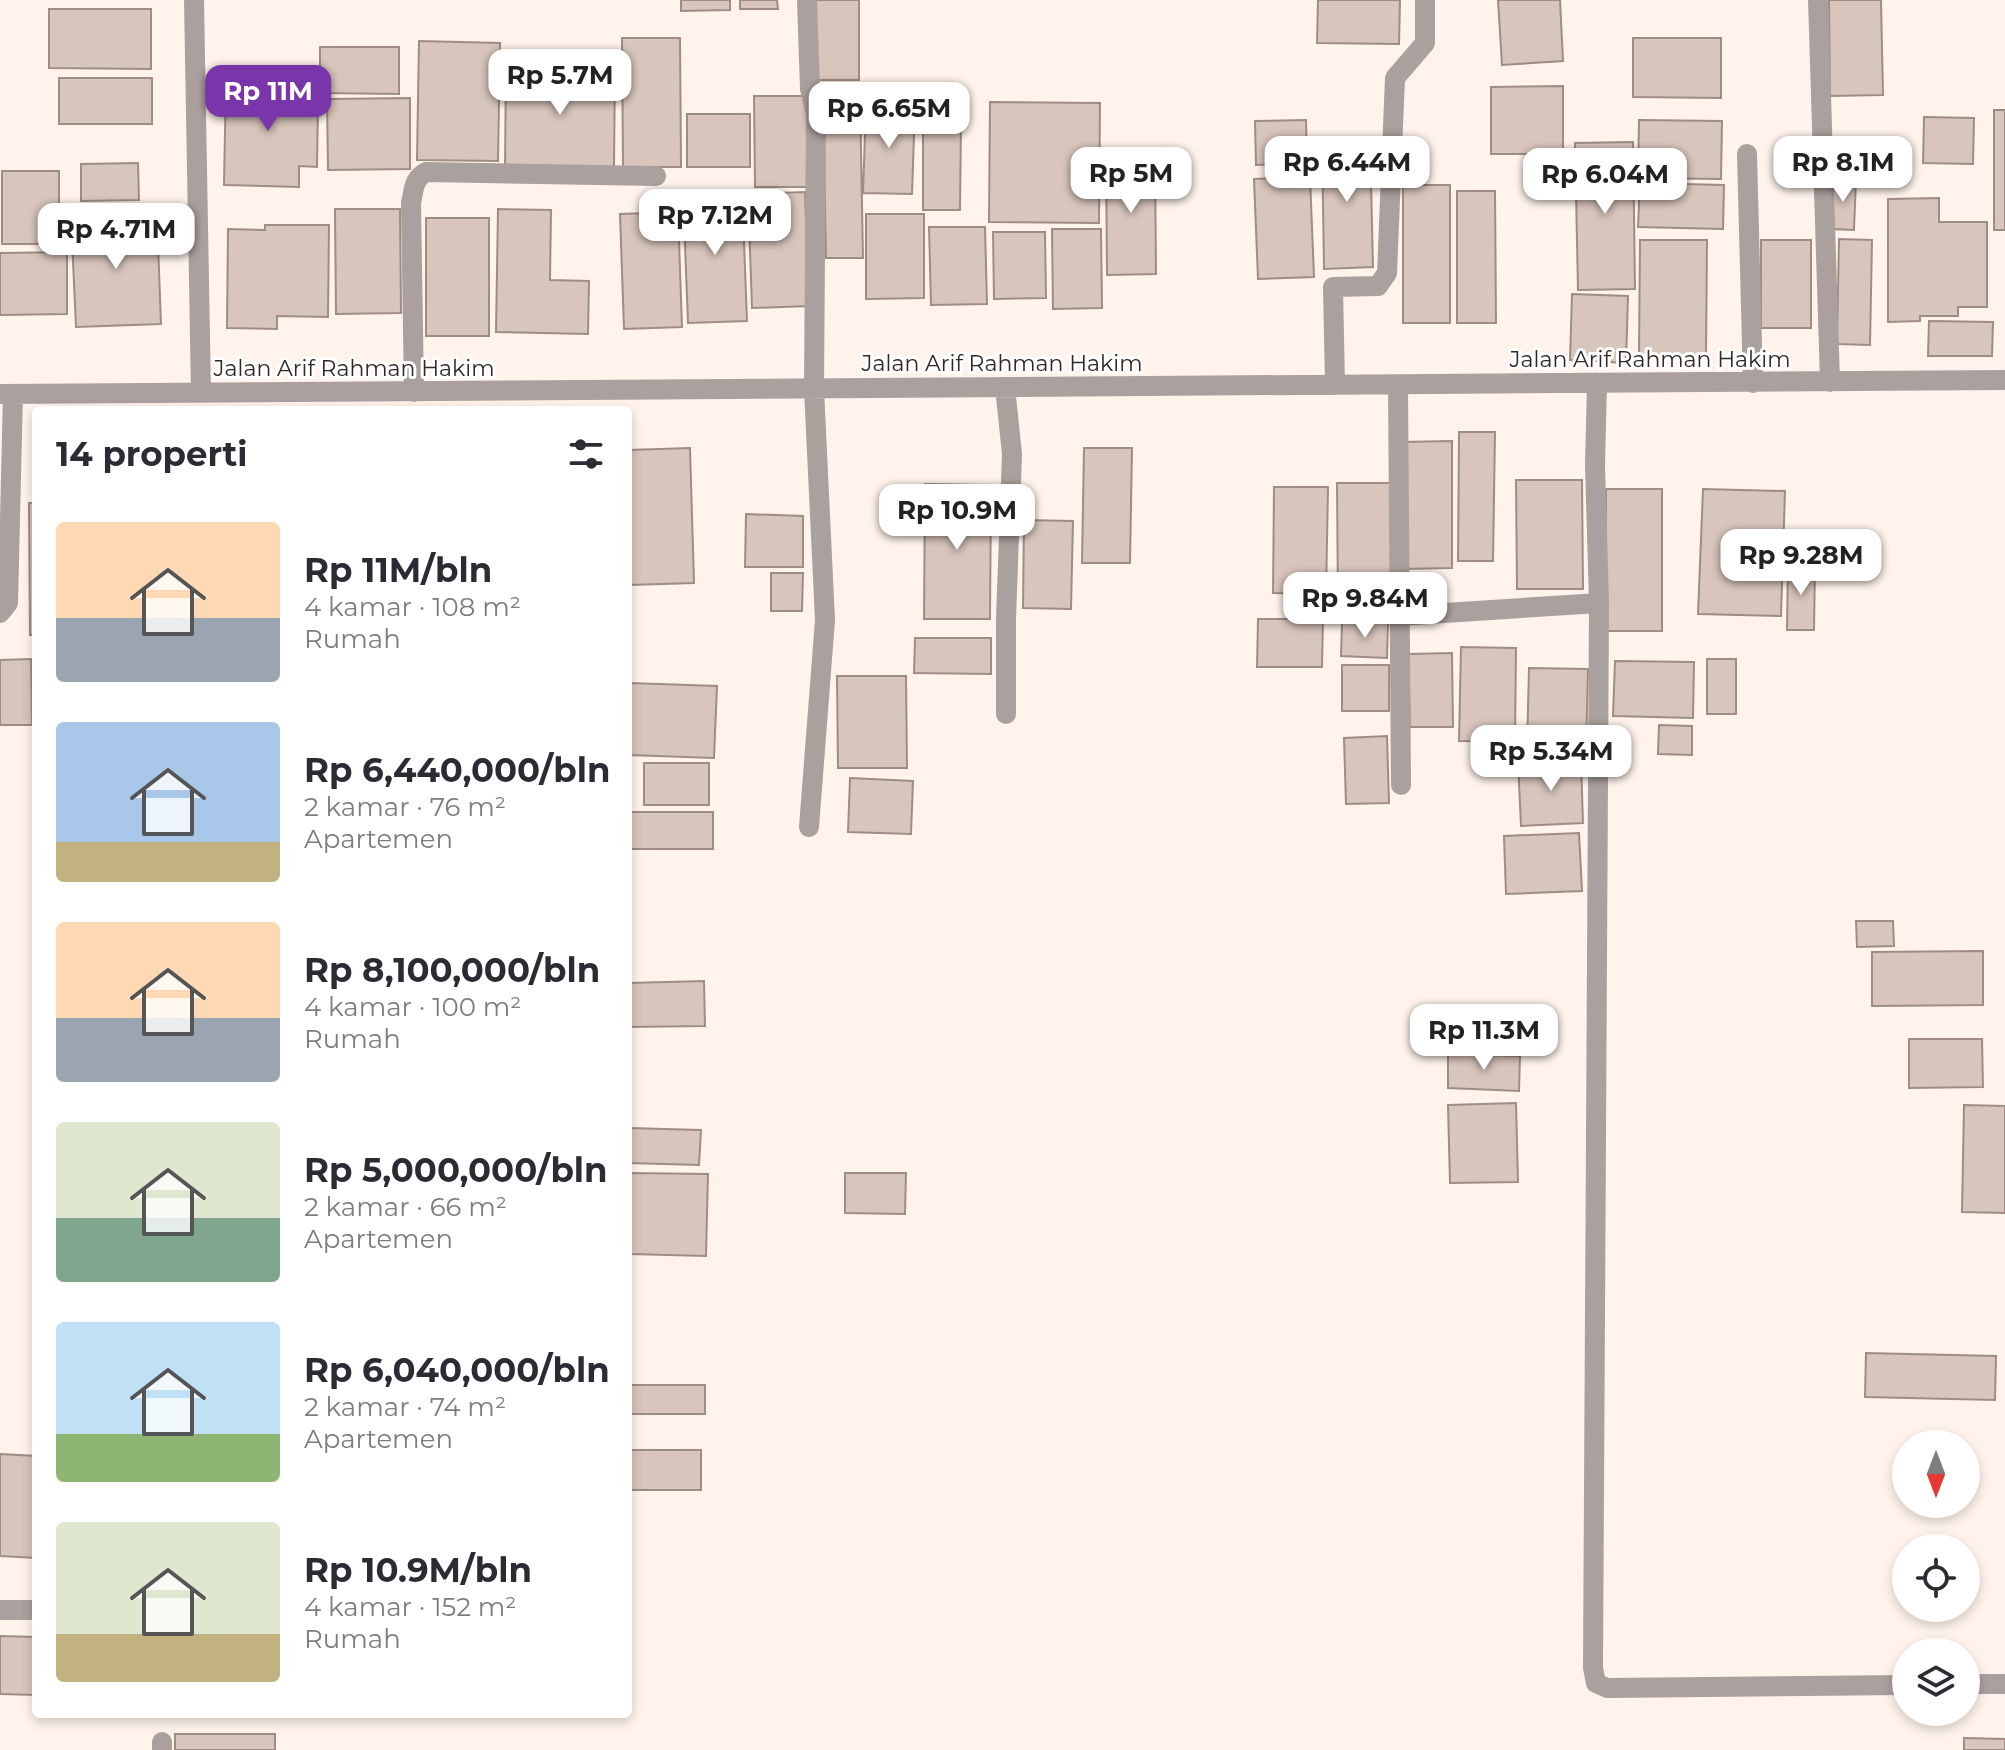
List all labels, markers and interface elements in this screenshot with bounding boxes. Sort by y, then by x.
pin: Rp 5.7M [486,49,634,117]
text: Rp 5.7M [506,59,614,91]
pin: Rp 11M [203,65,333,133]
text: Rp 11M [223,75,313,107]
pin: Rp 6.65M [806,82,972,150]
text: Rp 6.65M [827,92,951,124]
pin: Rp 6.44M [1264,136,1430,204]
pin: Rp 8.1M [1769,136,1917,204]
text: Rp 6.44M [1283,146,1411,178]
text: Rp 8.1M [1791,146,1895,178]
pin: Rp 5M [1075,147,1187,215]
pin: Rp 6.04M [1522,148,1688,216]
text: Rp 5M [1089,157,1173,189]
text: Rp 6.04M [1541,158,1669,190]
pin: Rp 7.12M [632,189,798,257]
text: Rp 7.12M [657,199,773,231]
pin: Rp 4.71M [33,203,199,271]
text: Rp 4.71M [56,213,176,245]
street label: Jalan Arif Rahman Hakim [1509,346,1791,373]
street label: Jalan Arif Rahman Hakim [861,350,1143,377]
street label: Jalan Arif Rahman Hakim [213,355,495,382]
icon: filters [564,432,608,476]
text: 14 properti [56,433,248,475]
pin: Rp 10.9M [874,484,1040,552]
text: Rp 10.9M [897,494,1017,526]
pin: Rp 9.28M [1718,529,1884,597]
text: Rp 9.28M [1738,539,1864,571]
text: Rp 11M/bln [304,549,492,591]
icon: home [120,554,216,650]
pin: Rp 9.84M [1282,572,1448,640]
text: Rp 9.84M [1301,582,1429,614]
text: 4 kamar · 108 m² [304,591,521,623]
text: Rumah [304,623,401,655]
pin: Rp 5.34M [1468,725,1634,793]
text: Rp 5.34M [1488,735,1614,767]
text: Rp 6,440,000/bln [304,749,610,791]
icon: home [120,754,216,850]
text: 2 kamar · 76 m² [304,791,506,823]
text: Apartemen [304,823,453,855]
text: Rp 8,100,000/bln [304,949,600,991]
icon: home [120,954,216,1050]
text: 4 kamar · 100 m² [304,991,522,1023]
pin: Rp 11.3M [1401,1004,1567,1072]
text: Rp 11.3M [1428,1014,1540,1046]
text: Rumah [304,1023,401,1055]
text: Rp 5,000,000/bln [304,1149,608,1191]
icon: home [120,1154,216,1250]
text: 2 kamar · 66 m² [304,1191,507,1223]
text: Apartemen [304,1223,453,1255]
text: Rp 6,040,000/bln [304,1349,610,1391]
icon: home [120,1354,216,1450]
text: 2 kamar · 74 m² [304,1391,506,1423]
text: Apartemen [304,1423,453,1455]
north arrow [1892,1430,1980,1518]
map controls [1892,1430,1980,1726]
button: locate [1892,1534,1980,1622]
text: Rp 10.9M/bln [304,1549,532,1591]
icon: home [120,1554,216,1650]
text: 4 kamar · 152 m² [304,1591,516,1623]
text: Rumah [304,1623,401,1655]
button: layers [1892,1638,1980,1726]

